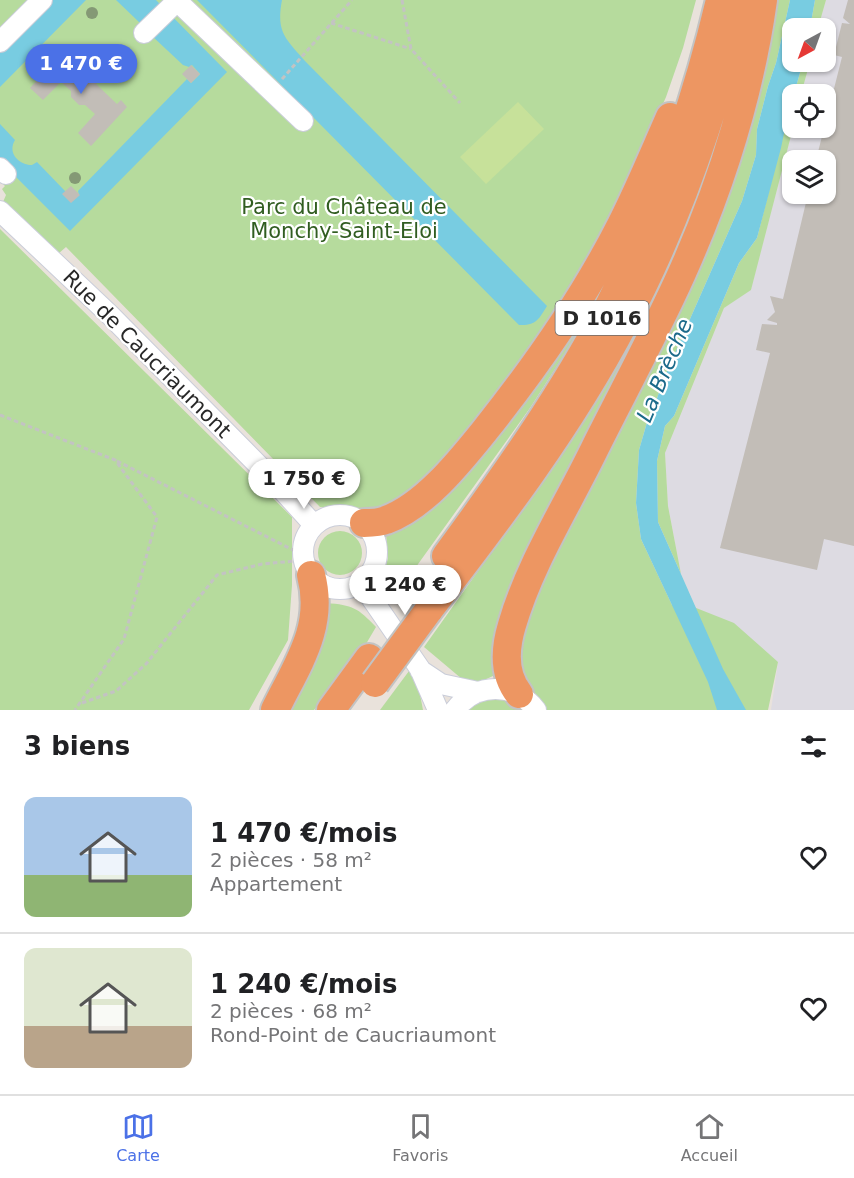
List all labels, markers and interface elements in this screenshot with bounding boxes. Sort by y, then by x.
north arrow [782,18,836,72]
map controls [782,18,836,204]
pin: 1 470 € [26,44,136,95]
text: 1 470 € [39,51,123,75]
button: locate [782,84,836,138]
button: layers [782,150,836,204]
park label: Parc du Château de Monchy-Saint-Eloi [241,195,447,243]
street label: Rue de Caucriaumont [58,265,236,443]
road number: D 1016 [556,301,648,335]
water label: La Brèche [631,315,697,426]
pin: 1 750 € [249,459,359,510]
text: 1 750 € [262,466,346,490]
pin: 1 240 € [350,565,460,616]
text: 1 240 € [363,572,447,596]
icon: filters [797,730,830,763]
text: 3 biens [24,731,130,761]
text: 1 470 €/mois [210,818,397,848]
icon: home [72,821,144,893]
icon: heart [797,841,830,874]
text: 2 pièces · 58 m² [210,848,372,872]
text: Appartement [210,872,342,896]
text: 1 240 €/mois [210,969,397,999]
icon: home [72,972,144,1044]
icon: heart [797,992,830,1025]
text: 2 pièces · 68 m² [210,999,372,1023]
text: Rond-Point de Caucriaumont [210,1023,496,1047]
tab: Carte [116,1110,160,1165]
tab: Favoris [392,1110,448,1165]
tab: Accueil [681,1110,738,1165]

